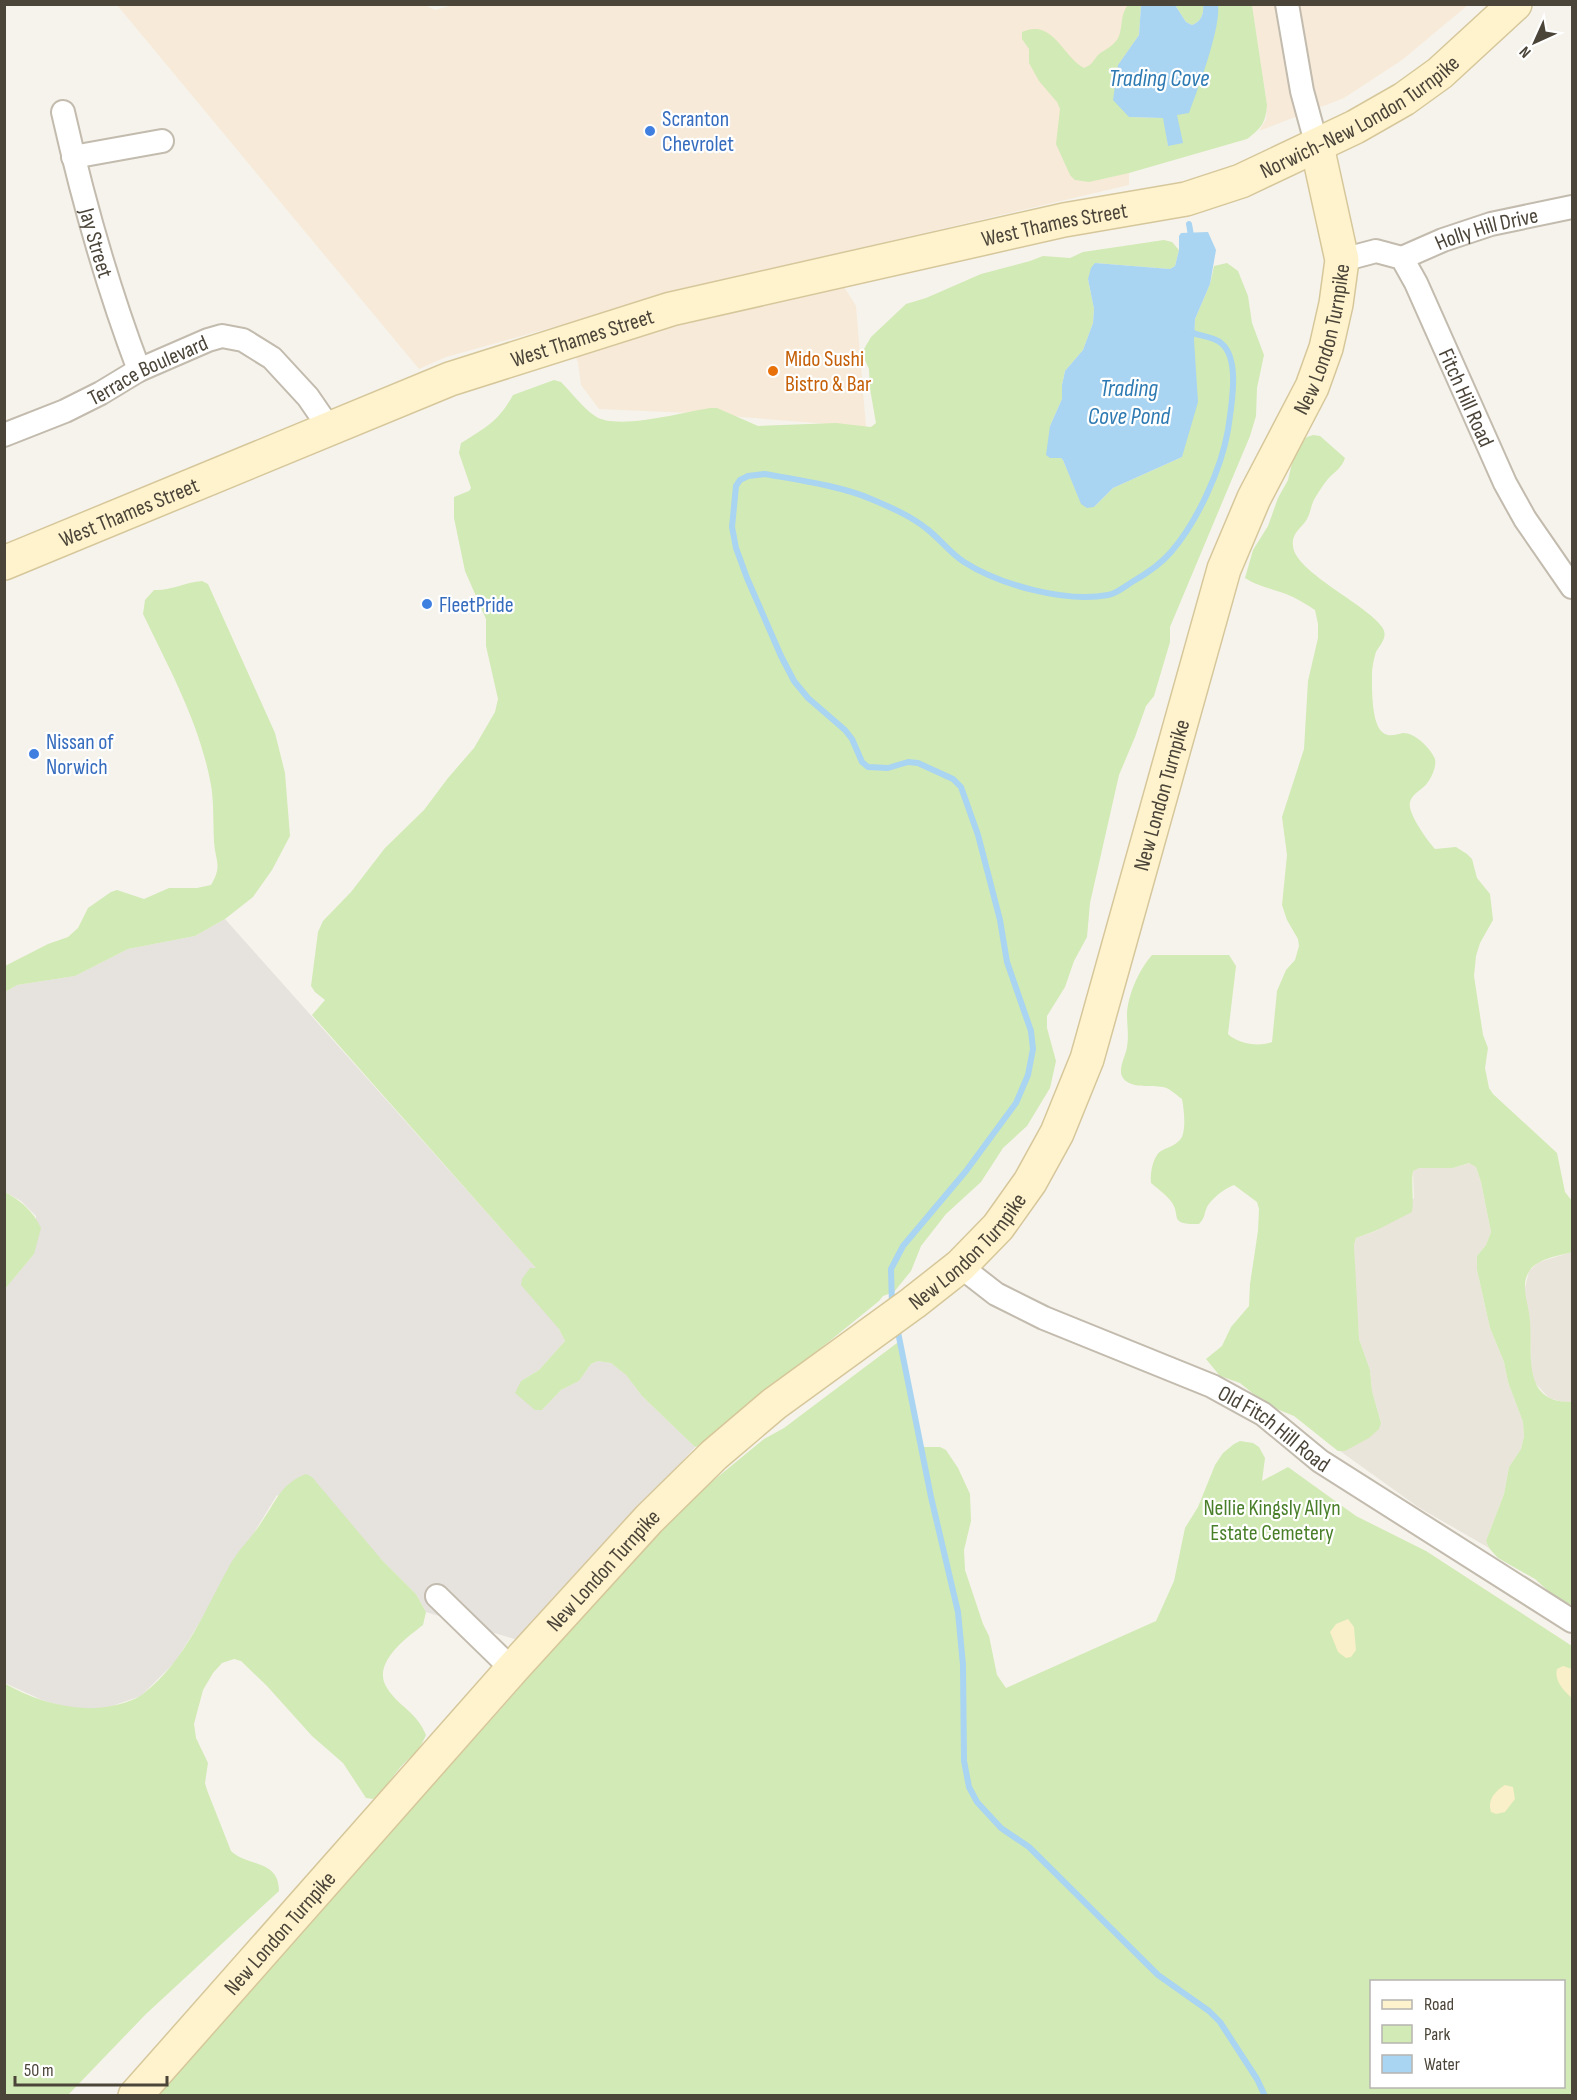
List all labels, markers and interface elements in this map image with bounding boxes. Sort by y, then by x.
north arrow [1505,12,1565,72]
text: N [1516,42,1535,61]
street label: Norwich-New London Turnpike [1256,50,1466,185]
water label: Trading Cove [1109,64,1209,93]
place label: Scranton Chevrolet [662,106,734,158]
marker: Scranton Chevrolet [643,124,657,138]
street label: West Thames Street [979,197,1130,253]
street label: Holly Hill Drive [1431,202,1541,257]
street label: Jay Street [72,204,118,282]
street label: New London Turnpike [1288,262,1356,420]
street label: West Thames Street [508,303,658,374]
street label: Terrace Boulevard [84,330,212,412]
street label: Fitch Hill Road [1432,345,1499,451]
place label: Mido Sushi Bistro & Bar [785,346,871,398]
marker: Mido Sushi Bistro & Bar [766,364,780,378]
water label: Trading Cove Pond [1088,374,1171,431]
street label: West Thames Street [56,472,203,554]
place label: FleetPride [439,592,514,619]
marker: FleetPride [420,597,434,611]
street label: New London Turnpike [1128,717,1196,874]
place label: Nissan of Norwich [46,729,114,781]
marker: Nissan of Norwich [27,747,41,761]
street label: New London Turnpike [904,1188,1033,1316]
street label: Old Fitch Hill Road [1213,1380,1335,1479]
park label: Nellie Kingsly Allyn Estate Cemetery [1203,1495,1341,1547]
street label: New London Turnpike [541,1504,666,1638]
street label: New London Turnpike [219,1866,342,2001]
legend [1370,1980,1565,2088]
text: Road [1424,1994,1454,2015]
text: Park [1424,2024,1450,2045]
scale bar [15,2049,166,2087]
text: Water [1424,2054,1460,2075]
text: 50 m [24,2060,54,2081]

